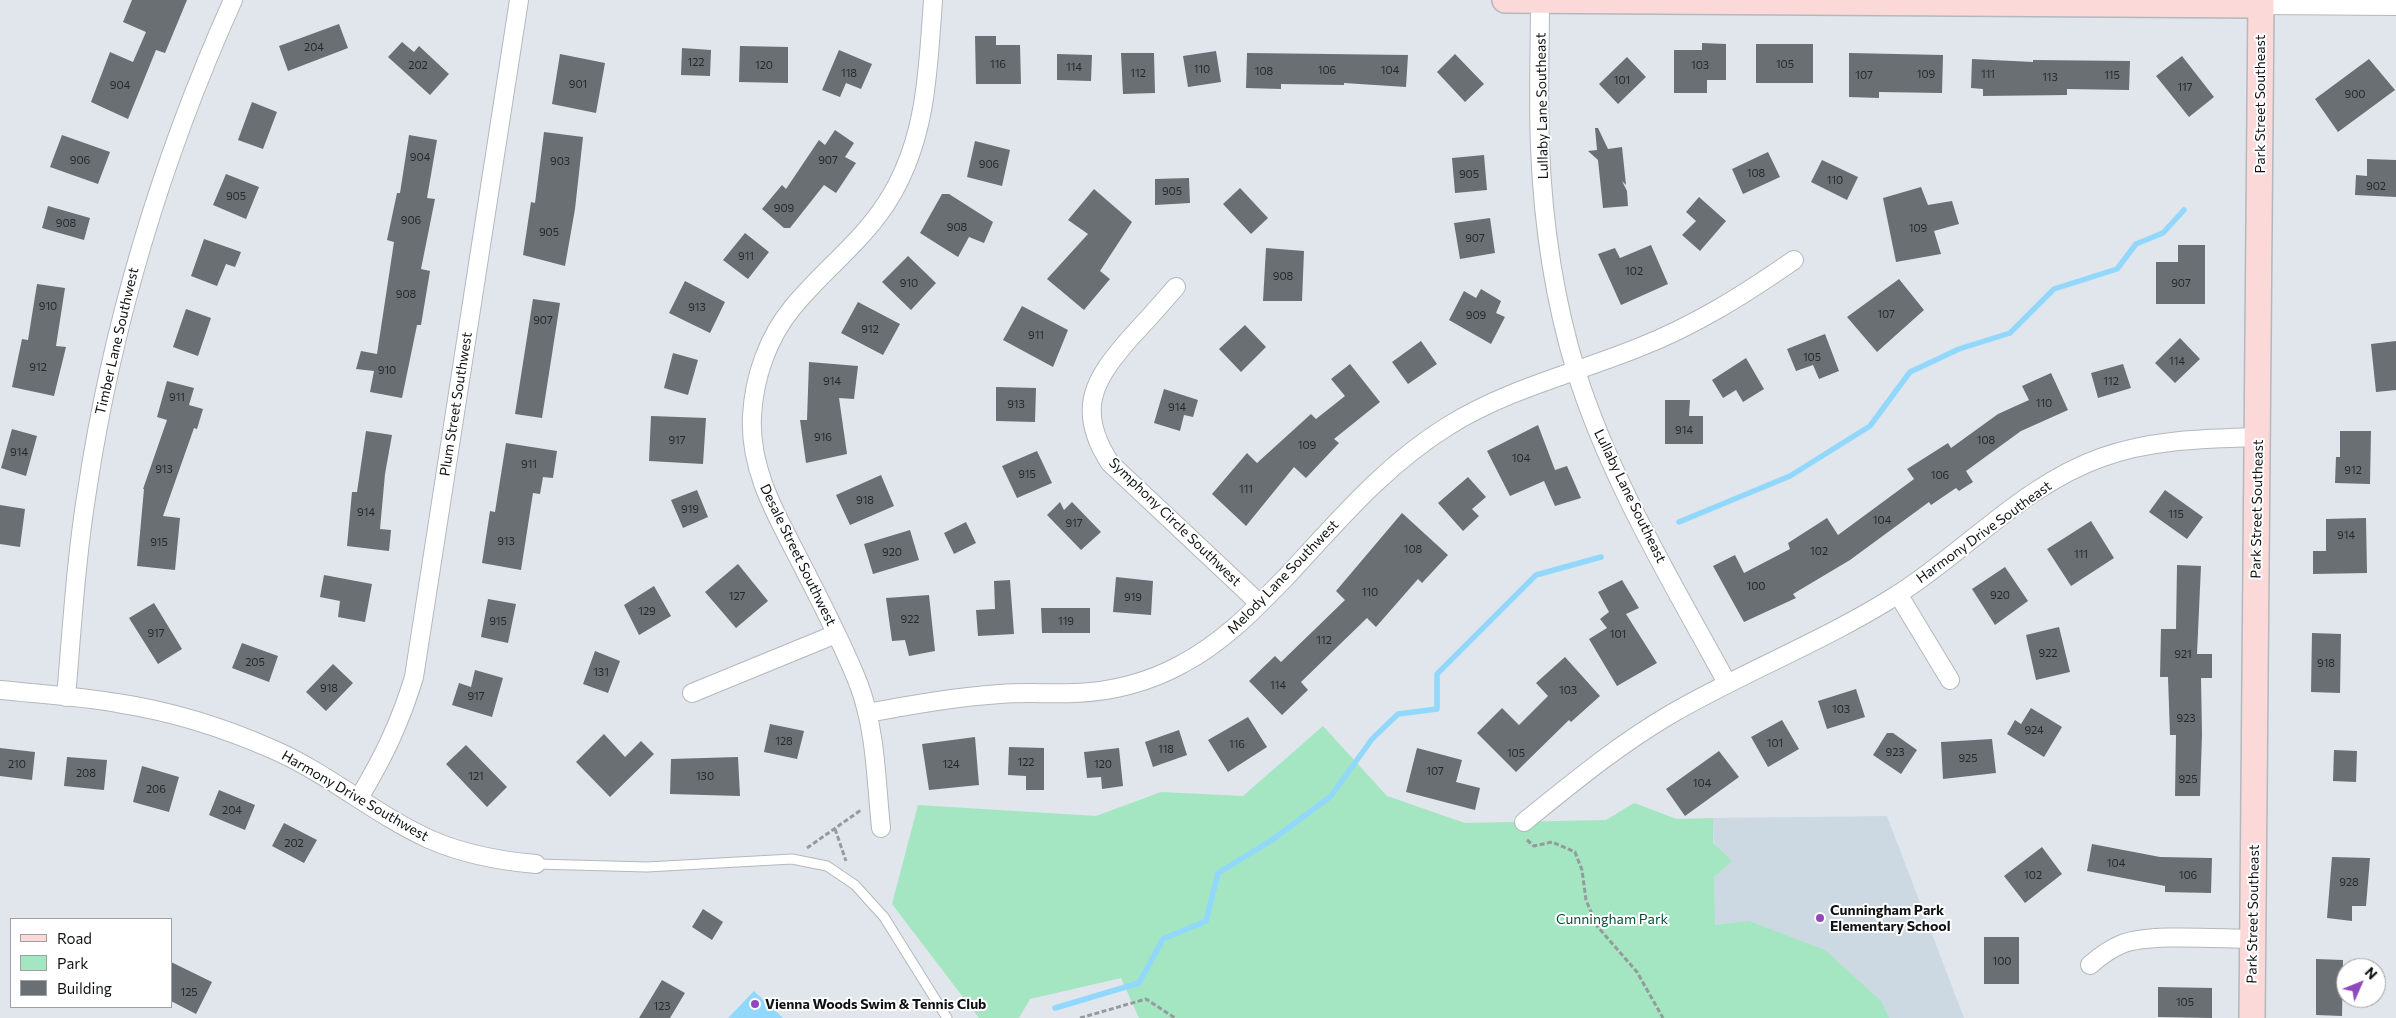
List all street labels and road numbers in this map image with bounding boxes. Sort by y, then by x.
street label: Lullaby Lane Southeast [1532,33,1552,179]
street label: Park Street Southeast [2252,34,2268,174]
street label: Timber Lane Southwest [92,266,142,416]
street label: Plum Street Southwest [436,331,476,477]
street label: Lullaby Lane Southeast [1590,426,1670,566]
street label: Park Street Southeast [2247,439,2267,579]
street label: Symphony Circle Southwest [1105,454,1245,590]
street label: Harmony Drive Southeast [1913,477,2055,587]
street label: Desale Street Southwest [756,481,840,629]
street label: Melody Lane Southwest [1224,516,1342,638]
street label: Harmony Drive Southwest [279,747,431,845]
street label: Park Street Southeast [2243,844,2263,984]

